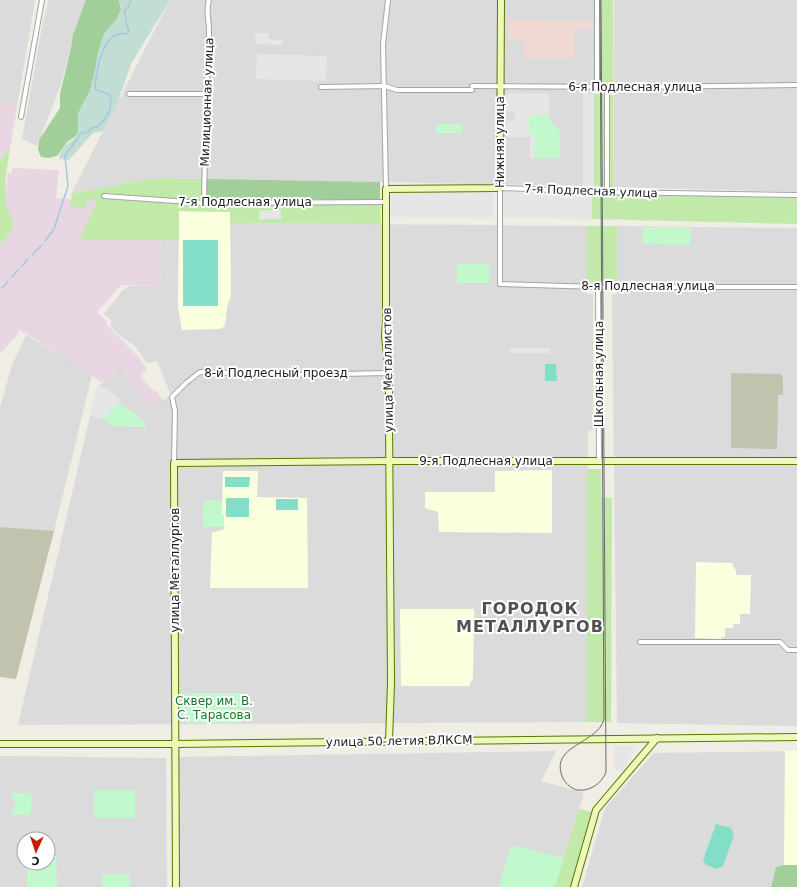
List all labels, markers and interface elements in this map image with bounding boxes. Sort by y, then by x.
street label: Милиционная улица [198,37,216,167]
street label: 6-я Подлесная улица [568,80,702,94]
street label: Нижняя улица [493,96,507,188]
street label: 7-я Подлесная улица [524,182,658,200]
street label: 7-я Подлесная улица [178,195,312,209]
street label: 8-я Подлесная улица [581,279,715,293]
street label: улица Металлистов [380,307,396,433]
street label: Школьная улица [592,321,606,427]
street label: 8-й Подлесный проезд [204,366,348,380]
street label: 9-я Подлесная улица [419,454,553,468]
street label: улица Металлургов [168,508,182,632]
district label: ГОРОДОК МЕТАЛЛУРГОВ [456,599,604,636]
park label: Сквер им. В. С. Тарасова [175,694,253,722]
street label: улица 50-летия ВЛКСМ [325,733,473,749]
north arrow [16,831,56,871]
text: С [31,854,40,867]

